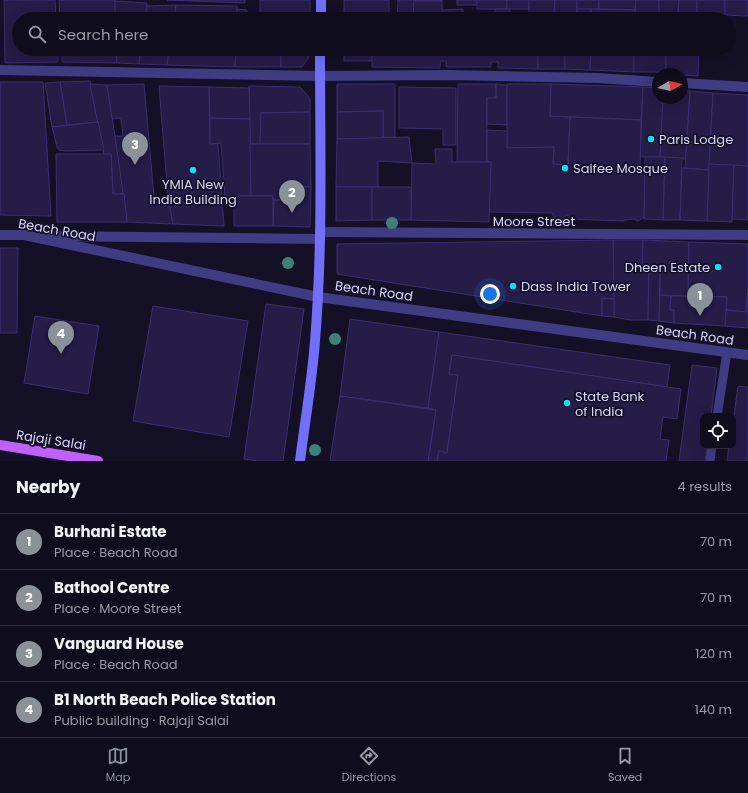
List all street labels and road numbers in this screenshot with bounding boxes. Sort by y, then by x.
street label: Moore Street [493,212,575,231]
street label: Beach Road [17,214,97,246]
street label: Beach Road [334,276,414,306]
street label: Beach Road [655,320,735,350]
street label: Rajaji Salai [15,425,87,455]

